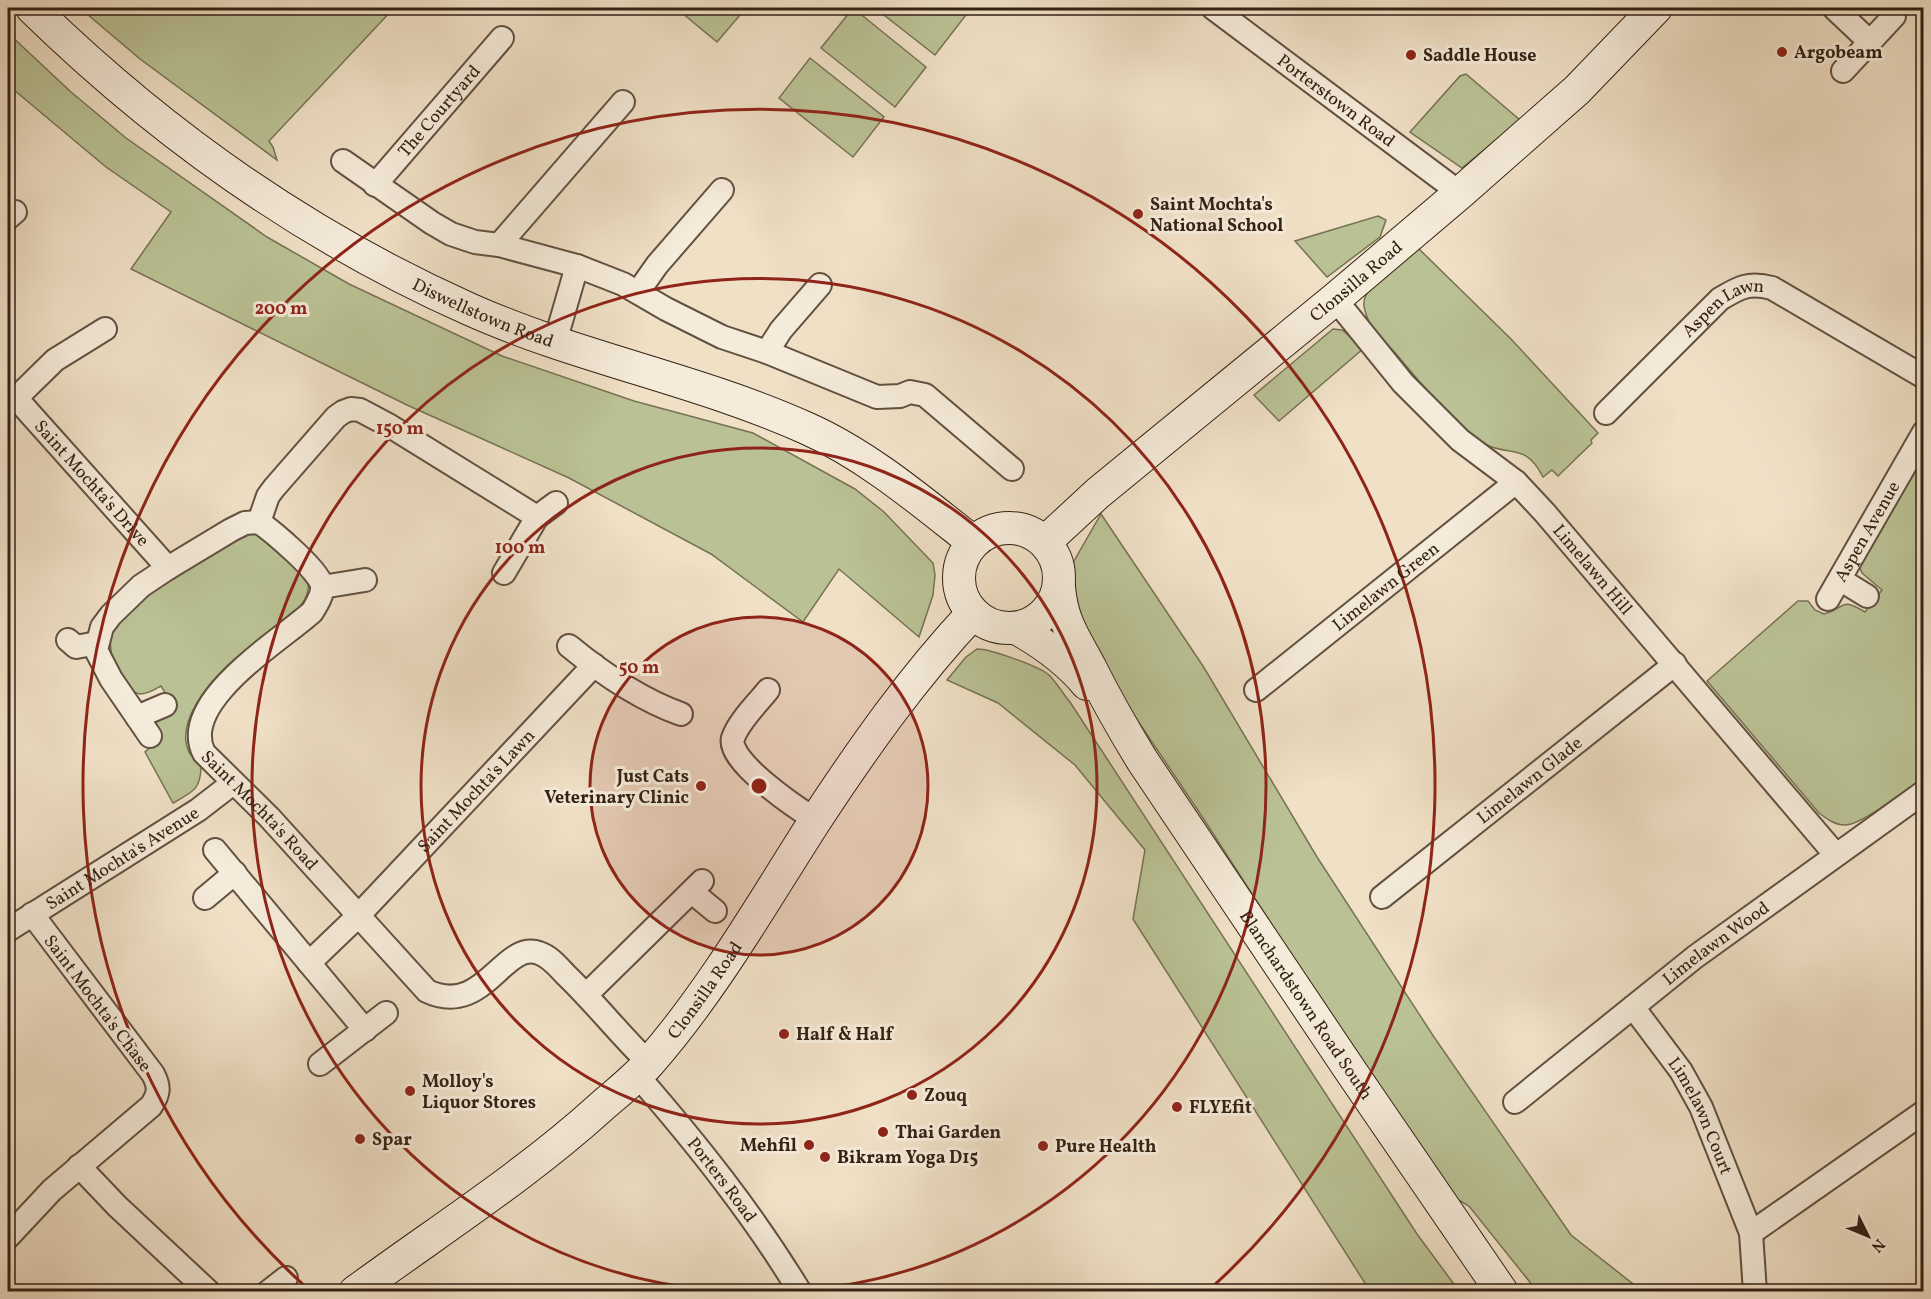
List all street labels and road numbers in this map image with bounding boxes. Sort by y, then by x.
street label: Porterstown Road [1271,49,1400,154]
street label: The Courtyard [393,60,487,163]
street label: Clonsilla Road [1305,236,1409,329]
street label: Diswellstown Road [408,273,557,355]
street label: Aspen Lawn [1677,274,1765,344]
street label: Saint Mochta's Drive [27,415,154,553]
street label: Aspen Avenue [1829,477,1907,587]
street label: Limelawn Hill [1546,520,1637,621]
street label: Limelawn Green [1328,537,1446,638]
street label: Saint Mochta's Lawn [413,724,542,859]
street label: Limelawn Glade [1472,731,1588,831]
street label: Saint Mochta's Road [194,745,323,877]
street label: Saint Mochta's Avenue [41,801,205,917]
street label: Limelawn Wood [1658,896,1775,992]
street label: Blanchardstown Road South [1232,906,1378,1106]
street label: Saint Mochta's Chase [37,930,157,1078]
street label: Clonsilla Road [663,937,749,1045]
street label: Limelawn Court [1661,1053,1738,1179]
street label: Porters Road [680,1133,762,1228]

